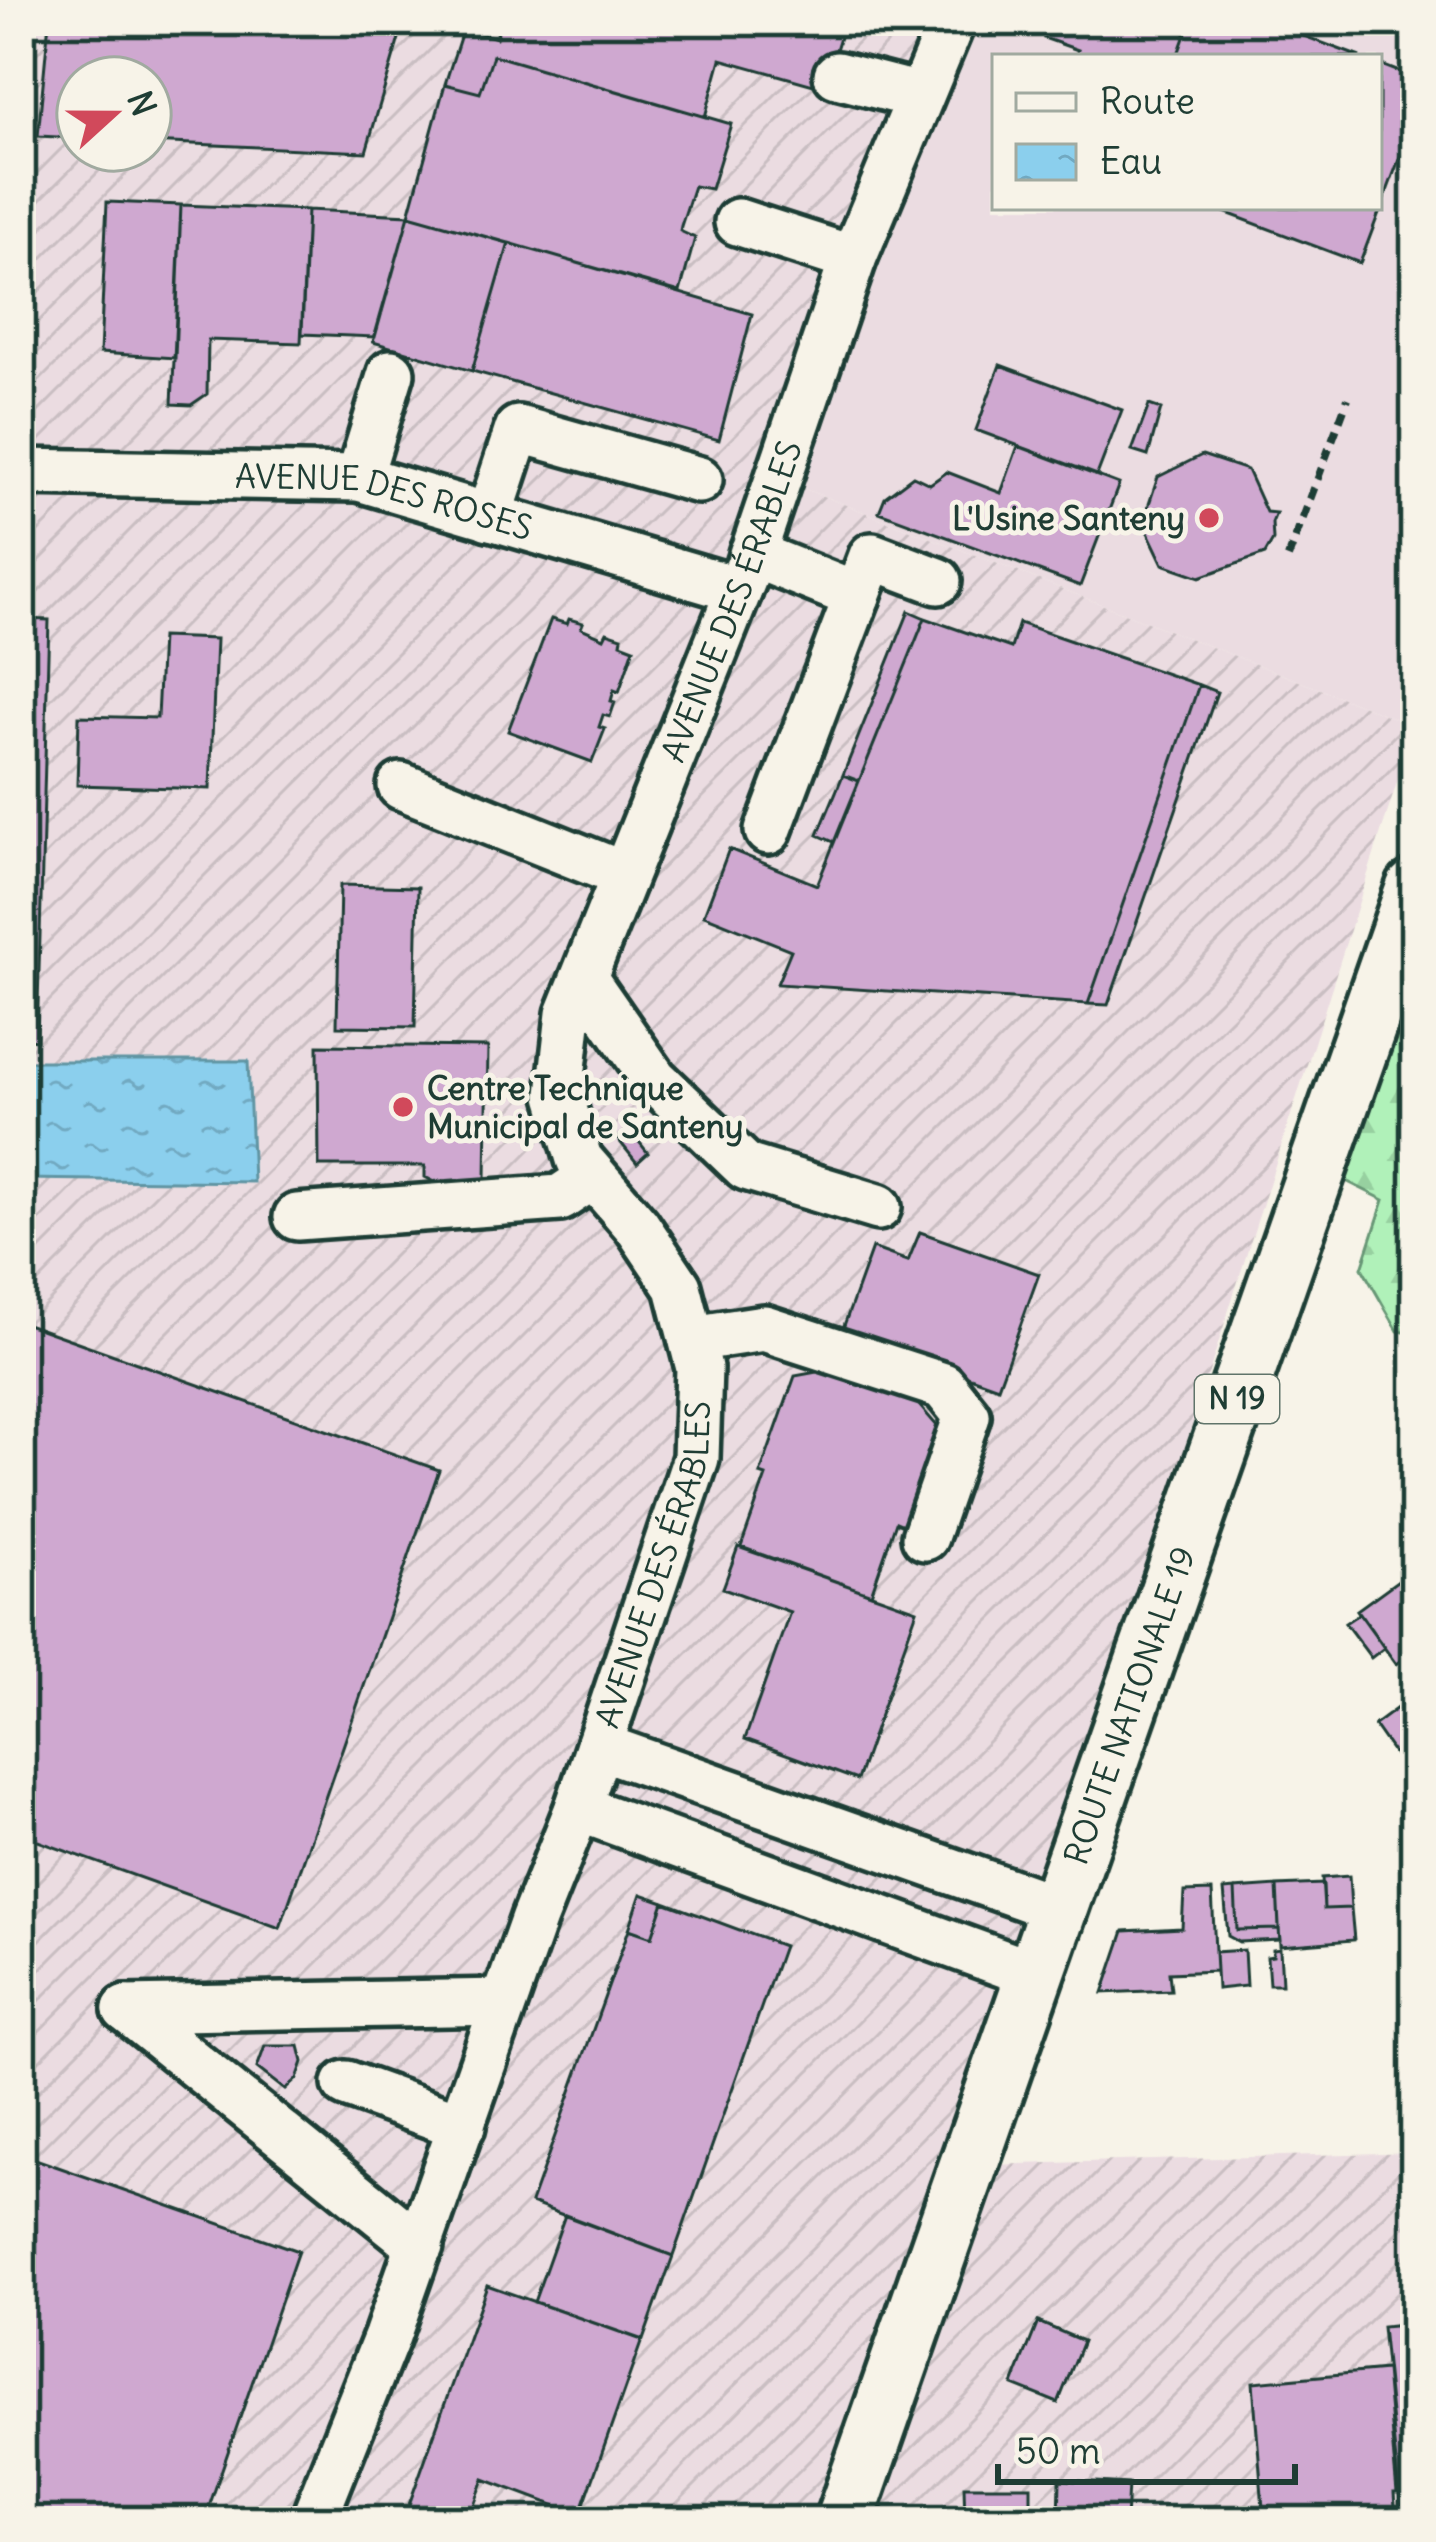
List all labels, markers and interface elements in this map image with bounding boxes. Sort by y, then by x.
north arrow [54,54,174,174]
legend [992,54,1382,210]
text: Route [1100,79,1195,124]
text: N [118,85,166,121]
text: Eau [1100,139,1162,184]
street label: AVENUE DES ÉRABLES [651,435,811,768]
street label: AVENUE DES ROSES [235,455,538,549]
place label: L'Usine Santeny [952,497,1185,539]
marker: L'Usine Santeny [1196,505,1222,531]
place label: Centre Technique Municipal de Santeny [427,1067,744,1147]
marker: Centre Technique Municipal de Santeny [390,1094,416,1120]
road number: N 19 [1195,1375,1279,1423]
street label: AVENUE DES ÉRABLES [586,1400,719,1733]
street label: ROUTE NATIONALE 19 [1054,1541,1204,1870]
scale bar [998,2410,1295,2484]
text: 50 m [1016,2429,1101,2474]

